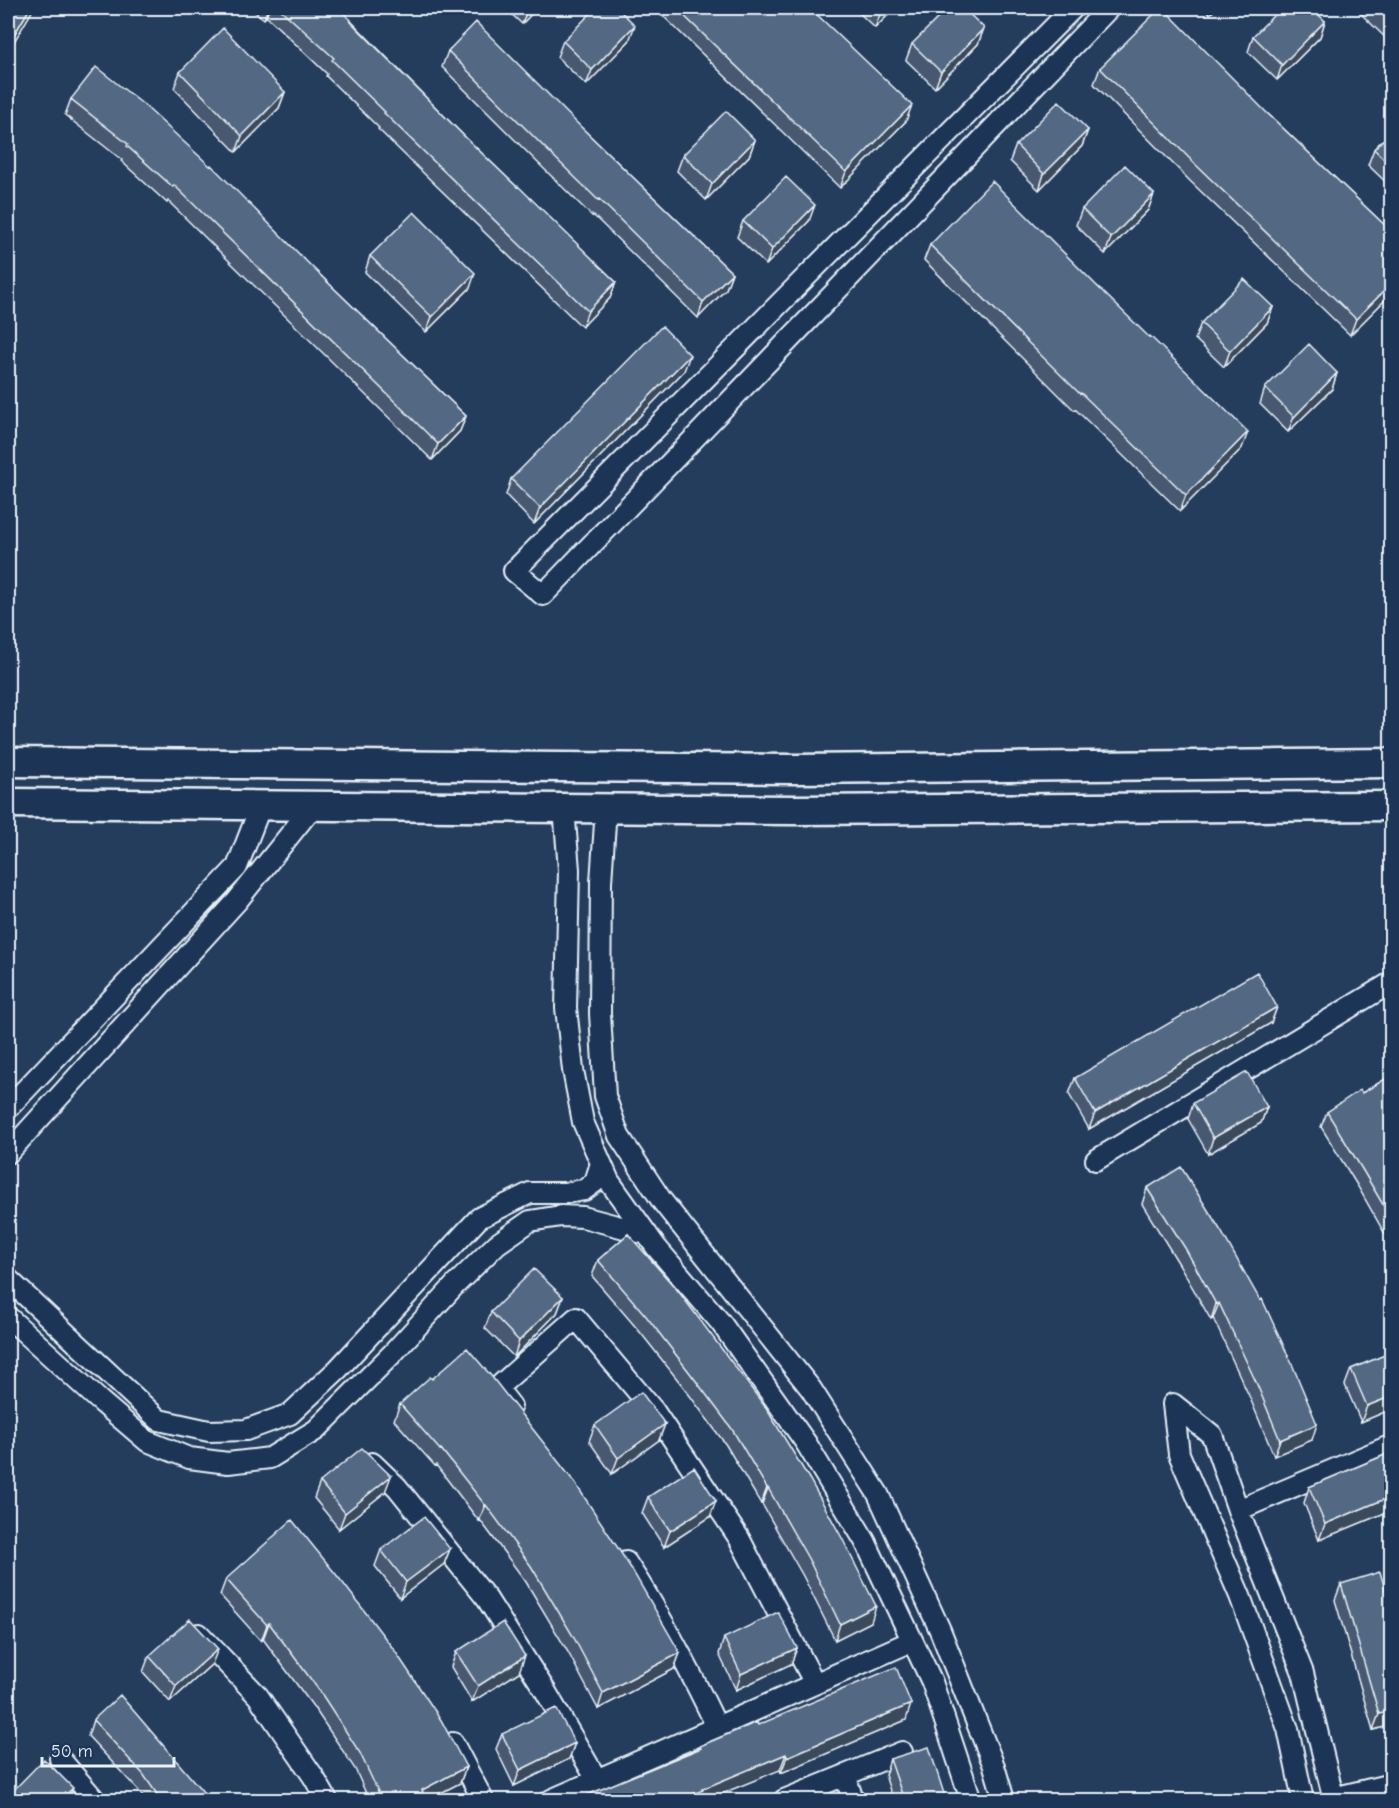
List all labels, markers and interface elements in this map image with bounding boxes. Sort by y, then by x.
scale bar [42,1730,174,1768]
text: 50 m [51,1741,93,1762]

